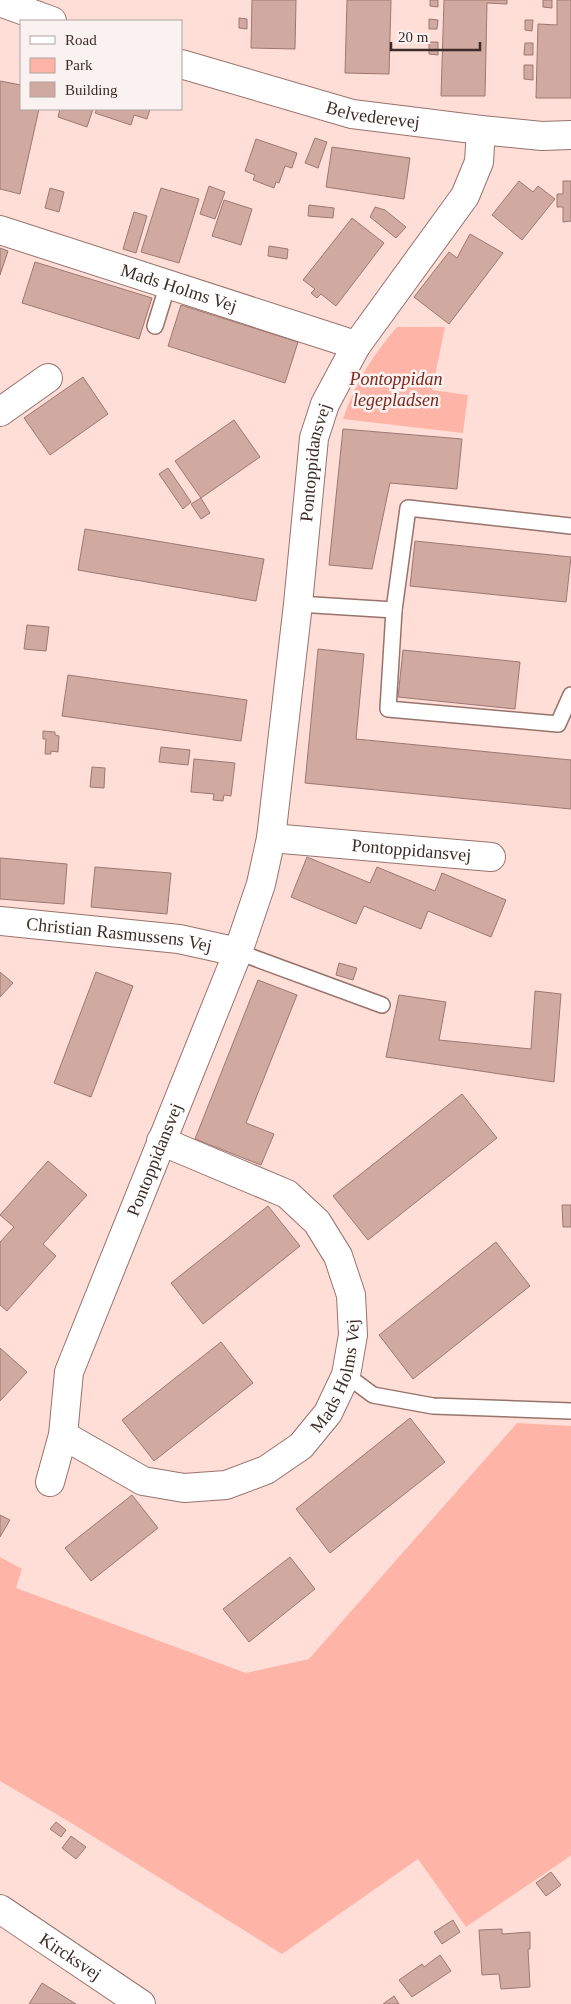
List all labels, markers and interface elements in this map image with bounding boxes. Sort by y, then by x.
legend [20,20,182,110]
scale bar [391,20,480,52]
text: 20 m [398,29,429,45]
text: Road [65,32,97,48]
text: Park [65,57,93,73]
text: Building [65,82,118,98]
street label: Belvederevej [324,97,421,132]
street label: Mads Holms Vej [118,260,239,316]
park label: Pontoppidan legepladsen [349,369,443,410]
street label: Pontoppidansvej [296,401,335,523]
street label: Pontoppidansvej [351,835,472,865]
street label: Christian Rasmussens Vej [25,914,214,956]
street label: Pontoppidansvej [123,1100,186,1219]
street label: Mads Holms Vej [306,1319,364,1436]
street label: Kircksvej [36,1929,105,1984]

